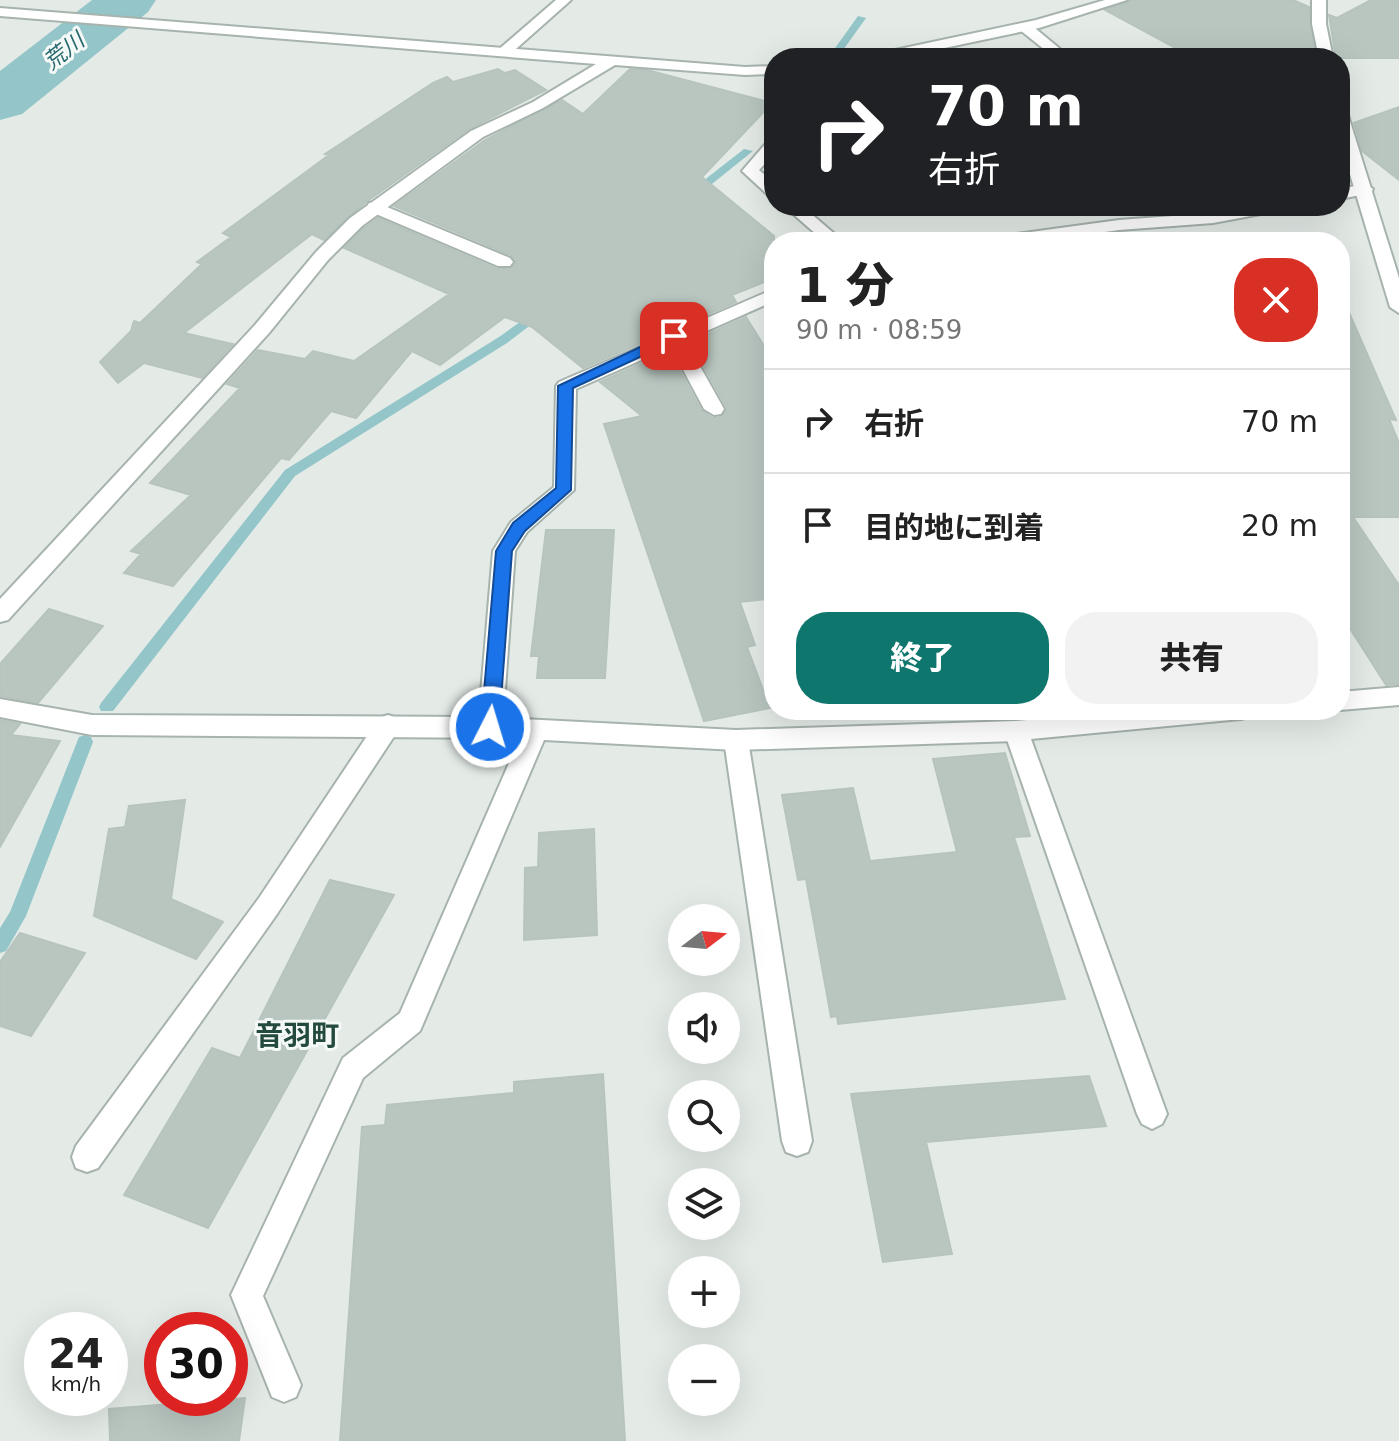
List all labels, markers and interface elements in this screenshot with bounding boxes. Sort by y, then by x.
water label: 荒川 [39,26,91,74]
text: 70 m [928,73,1084,138]
icon: right [796,80,900,184]
text: 右折 [928,149,1000,190]
text: 1 分 [796,257,894,313]
button: close [1234,258,1318,342]
pin [640,302,708,370]
icon: arrive [652,314,696,358]
text: 90 m · 08:59 [796,315,962,345]
icon: right [796,399,840,443]
text: 70 m [1241,404,1318,439]
text: 右折 [864,406,924,441]
icon: arrive [796,503,840,547]
text: 20 m [1241,508,1318,543]
text: 目的地に到着 [864,510,1044,545]
button: 終了 [796,612,1049,704]
button: 共有 [1065,612,1318,704]
position arrow [448,685,532,769]
north arrow [668,904,740,976]
map controls [668,904,740,1416]
button: sound [668,992,740,1064]
district label: 音羽町 [255,1019,339,1052]
button: search [668,1080,740,1152]
button: layers [668,1168,740,1240]
button: + [668,1256,740,1328]
speed limit sign: 30 [144,1312,248,1416]
text: 24 [48,1331,104,1377]
button: − [668,1344,740,1416]
text: km/h [51,1372,101,1396]

